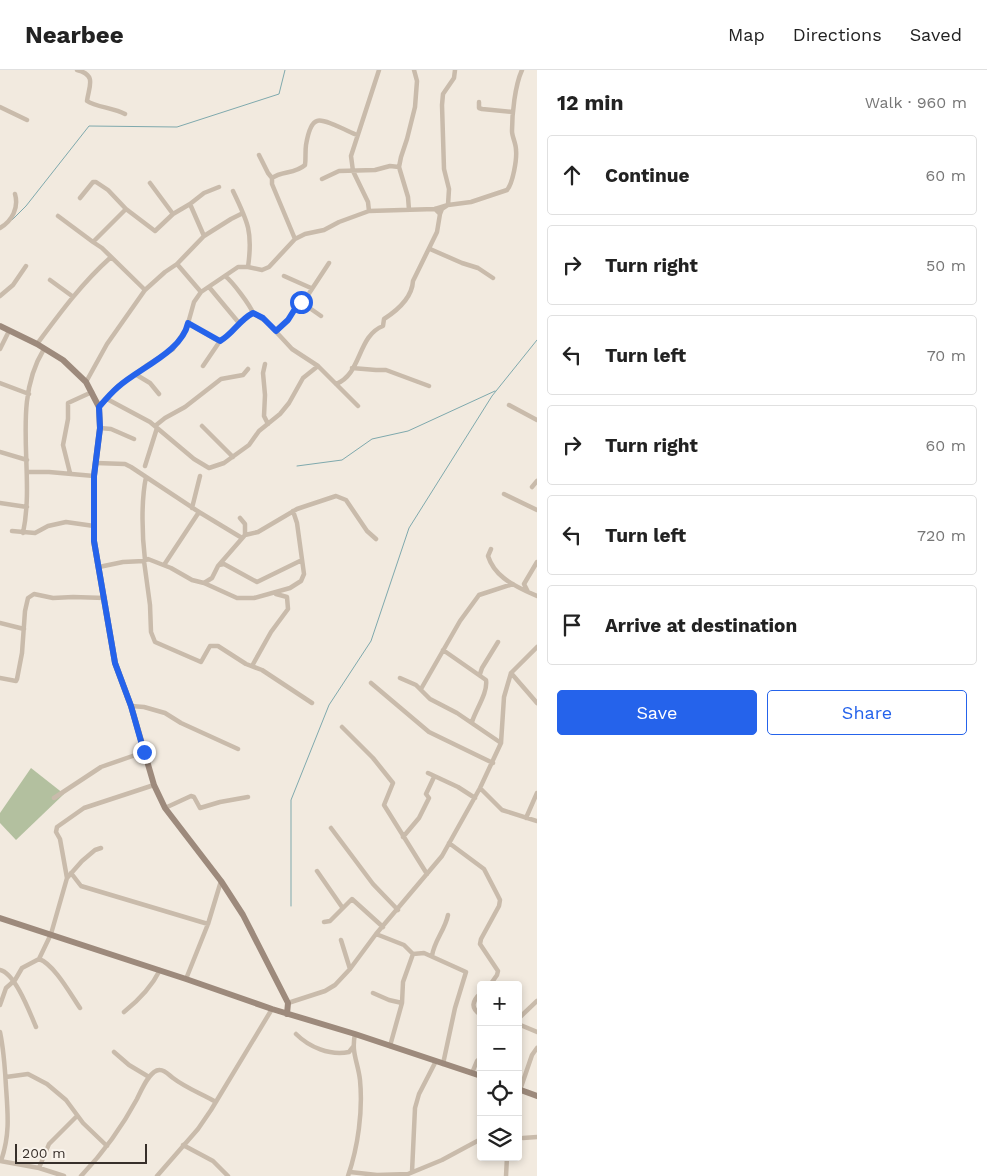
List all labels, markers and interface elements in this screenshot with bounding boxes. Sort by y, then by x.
text: Nearbee [25,21,124,49]
text: Map [728,24,765,45]
text: Directions [793,24,882,45]
text: Saved [910,24,962,45]
text: 12 min [557,90,623,115]
text: Walk · 960 m [865,93,967,112]
icon: ahead [558,161,586,189]
text: Continue [605,164,689,187]
text: 60 m [926,166,966,185]
icon: right [558,251,586,279]
text: Turn right [605,254,698,277]
text: 50 m [926,256,966,275]
route start [290,291,313,314]
icon: left [558,341,586,369]
text: Turn left [605,344,686,367]
text: 70 m [927,346,966,365]
icon: right [558,431,586,459]
text: Turn right [605,434,698,457]
text: 60 m [926,436,966,455]
icon: left [558,521,586,549]
text: Turn left [605,524,686,547]
text: 720 m [917,526,966,545]
icon: arrive [558,611,586,639]
text: Arrive at destination [605,614,797,637]
button: Save [557,690,757,735]
button: Share [767,690,967,735]
route end [133,741,156,764]
map controls [477,981,522,1161]
button: + [477,981,522,1026]
button: − [477,1026,522,1071]
button: locate [477,1071,522,1116]
button: layers [477,1116,522,1161]
scale bar [15,1141,148,1164]
text: 200 m [22,1145,66,1161]

